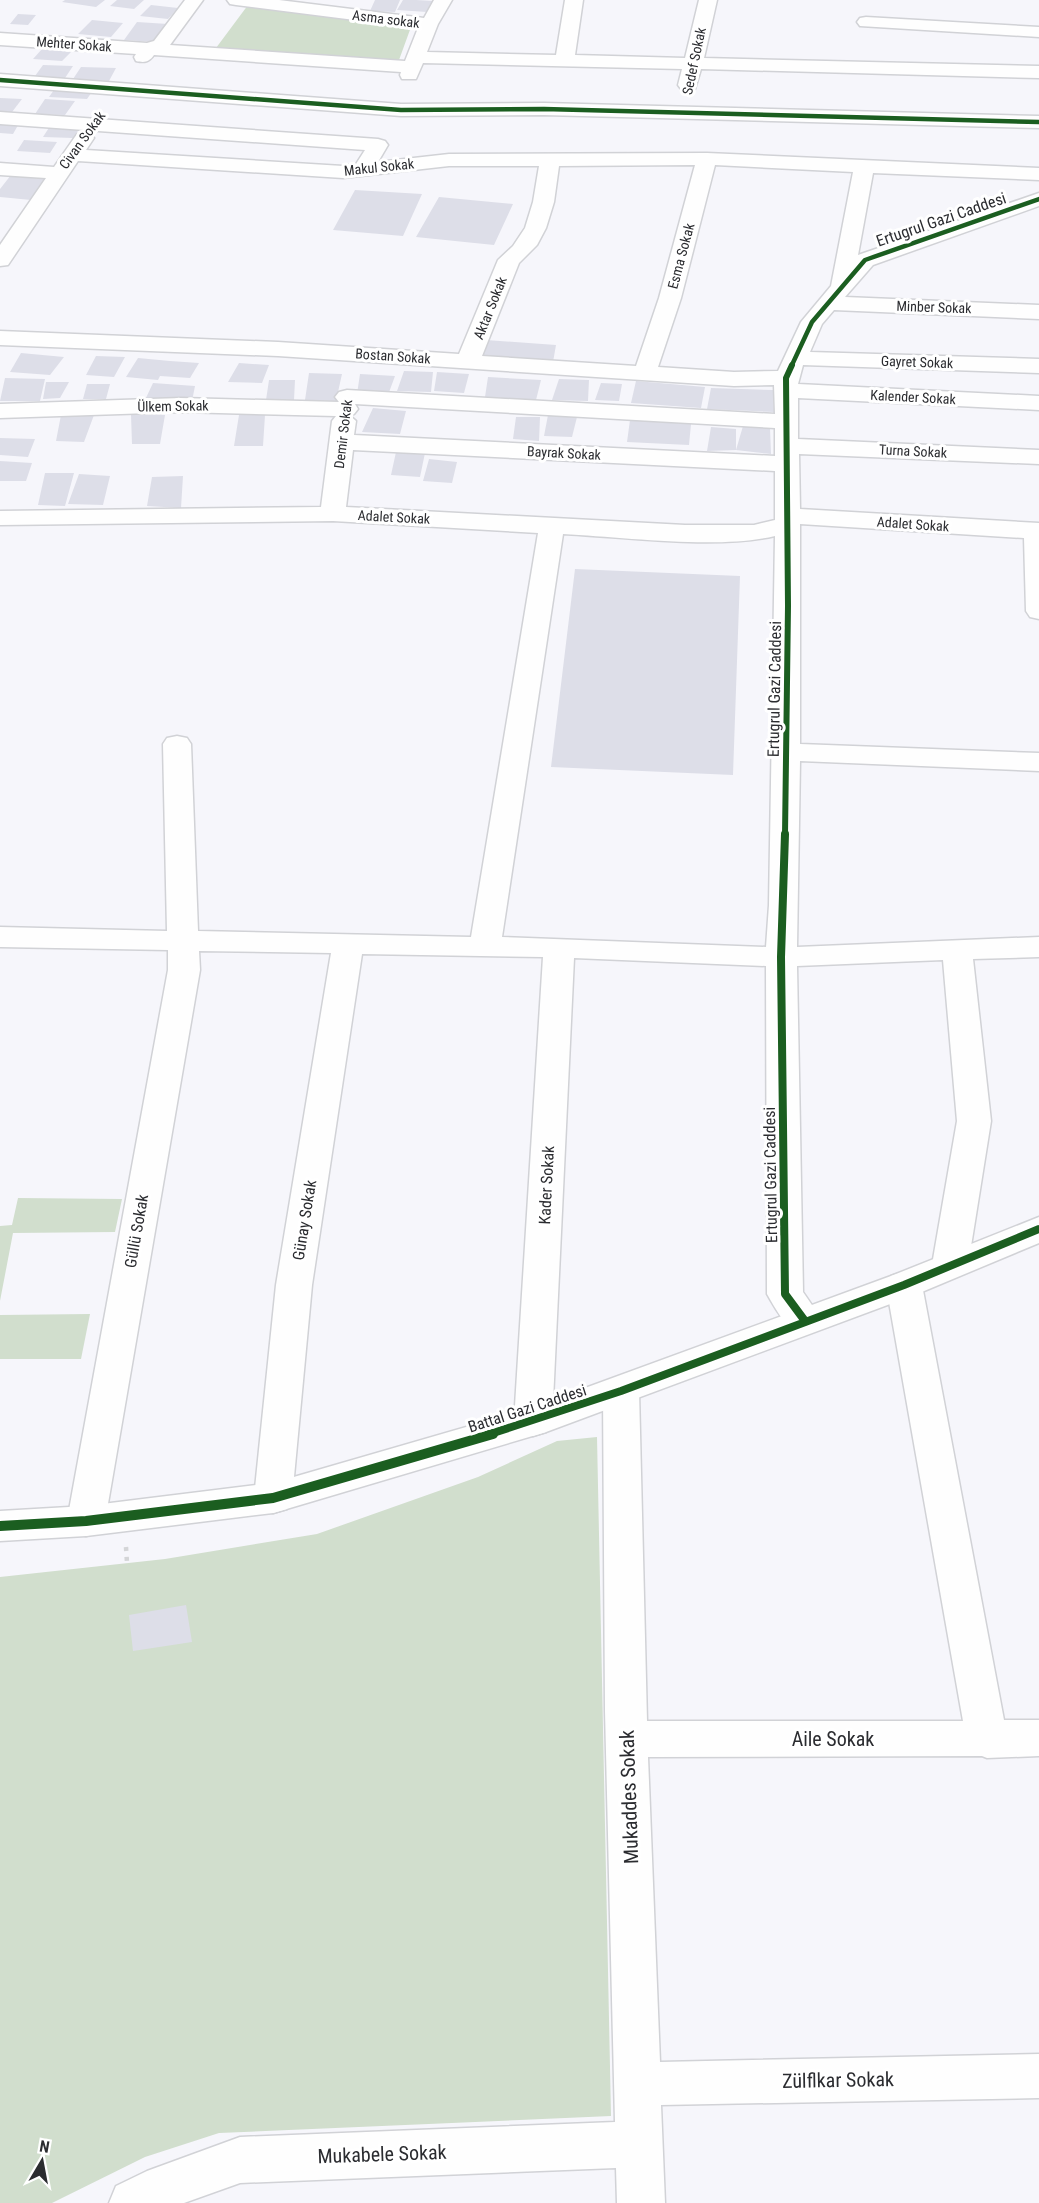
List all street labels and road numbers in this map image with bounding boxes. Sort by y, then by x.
street label: Asma sokak [351,7,421,31]
street label: Sedef Sokak [679,25,709,96]
street label: Mehter Sokak [36,33,113,55]
street label: Civan Sokak [56,108,109,172]
street label: Makul Sokak [343,155,416,179]
street label: Ertugrul Gazi Caddesi [874,188,1009,251]
street label: Esma Sokak [665,221,698,291]
street label: Aktar Sokak [470,274,510,342]
street label: Minber Sokak [896,298,973,316]
street label: Bostan Sokak [355,345,432,367]
street label: Gayret Sokak [881,353,954,371]
street label: Kalender Sokak [870,387,957,407]
street label: Ülkem Sokak [137,397,209,415]
street label: Demir Sokak [331,398,355,469]
street label: Turna Sokak [879,441,948,461]
street label: Bayrak Sokak [527,443,602,463]
street label: Adalet Sokak [357,507,431,527]
street label: Adalet Sokak [876,513,950,535]
street label: Ertugrul Gazi Caddesi [764,621,785,757]
street label: Ertugrul Gazi Caddesi [760,1107,781,1243]
street label: Kader Sokak [535,1144,558,1225]
street label: Günay Sokak [289,1178,320,1262]
street label: Güllü Sokak [121,1192,152,1269]
street label: Battal Gazi Caddesi [466,1380,589,1437]
street label: Aile Sokak [792,1727,874,1751]
street label: Mukaddes Sokak [615,1729,643,1865]
street label: Zülflkar Sokak [782,2067,894,2093]
street label: Mukabele Sokak [317,2140,447,2168]

